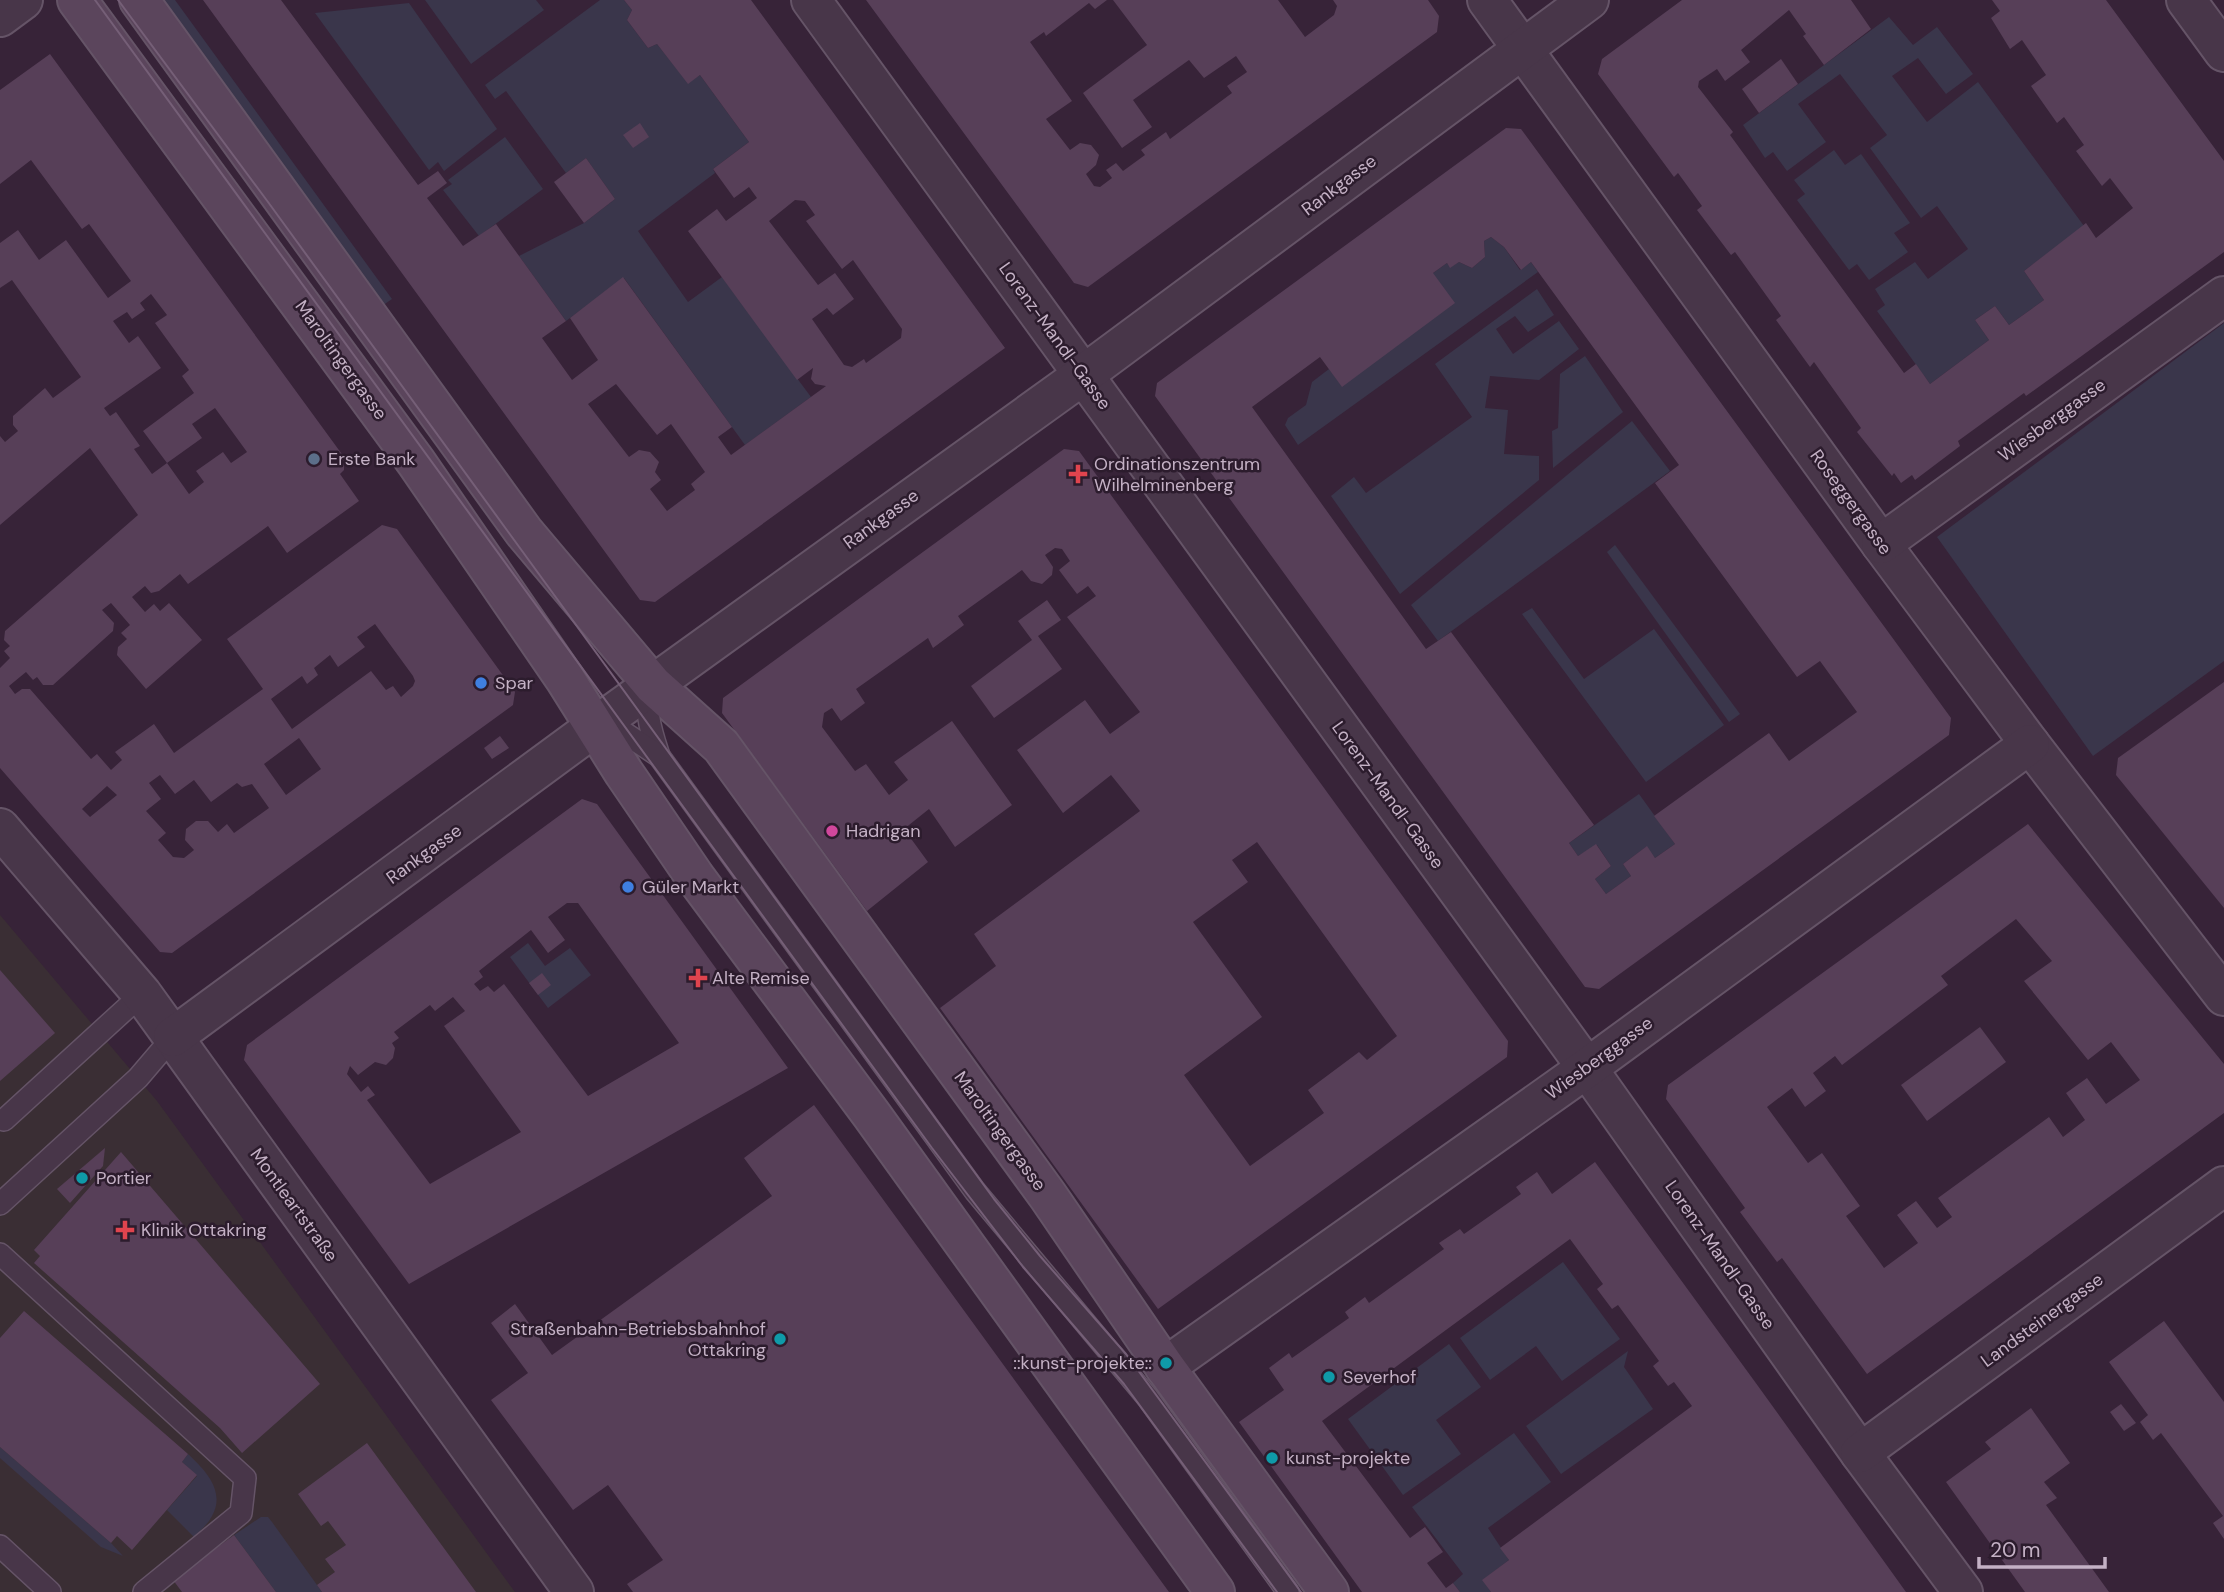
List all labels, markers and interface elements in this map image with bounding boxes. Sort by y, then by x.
street label: Rankgasse [1297,149,1381,221]
street label: Lorenz-Mandl-Gasse [993,257,1117,415]
street label: Maroltingergasse [290,295,392,425]
street label: Wiesberggasse [1994,373,2110,467]
street label: Roseggergasse [1805,445,1897,559]
place label: Erste Bank [328,447,415,471]
marker: Erste Bank [306,451,322,467]
place label: Ordinationszentrum Wilhelminenberg [1094,452,1260,497]
marker: Ordinationszentrum Wilhelminenberg [1068,464,1088,484]
street label: Rankgasse [838,483,924,555]
place label: Spar [495,671,533,695]
marker: Spar [473,675,489,691]
street label: Lorenz-Mandl-Gasse [1326,716,1450,874]
street label: Rankgasse [381,818,467,890]
place label: Hadrigan [846,819,920,843]
marker: Hadrigan [824,823,840,839]
place label: Güler Markt [642,875,739,899]
marker: Güler Markt [620,879,636,895]
place label: Alte Remise [712,966,810,990]
marker: Alte Remise [690,970,706,986]
street label: Wiesberggasse [1541,1011,1657,1105]
street label: Maroltingergasse [949,1066,1051,1196]
street label: Montleartstraße [245,1143,343,1267]
place label: Portier [96,1166,152,1190]
marker: Portier [74,1170,90,1186]
street label: Lorenz-Mandl-Gasse [1660,1176,1780,1334]
place label: Klinik Ottakring [141,1218,267,1242]
marker: Klinik Ottakring [115,1220,135,1240]
street label: Landsteinergasse [1976,1267,2108,1373]
place label: Straßenbahn-Betriebsbahnhof Ottakring [510,1317,766,1362]
marker: Straßenbahn-Betriebsbahnhof Ottakring [772,1331,788,1347]
place label: ::kunst-projekte:: [1013,1351,1152,1375]
marker: ::kunst-projekte:: [1158,1355,1174,1371]
place label: Severhof [1343,1365,1416,1389]
marker: Severhof [1321,1369,1337,1385]
place label: kunst-projekte [1286,1446,1410,1470]
marker: kunst-projekte [1264,1450,1280,1466]
scale bar [1979,1526,2105,1570]
text: 20 m [1990,1536,2041,1564]

